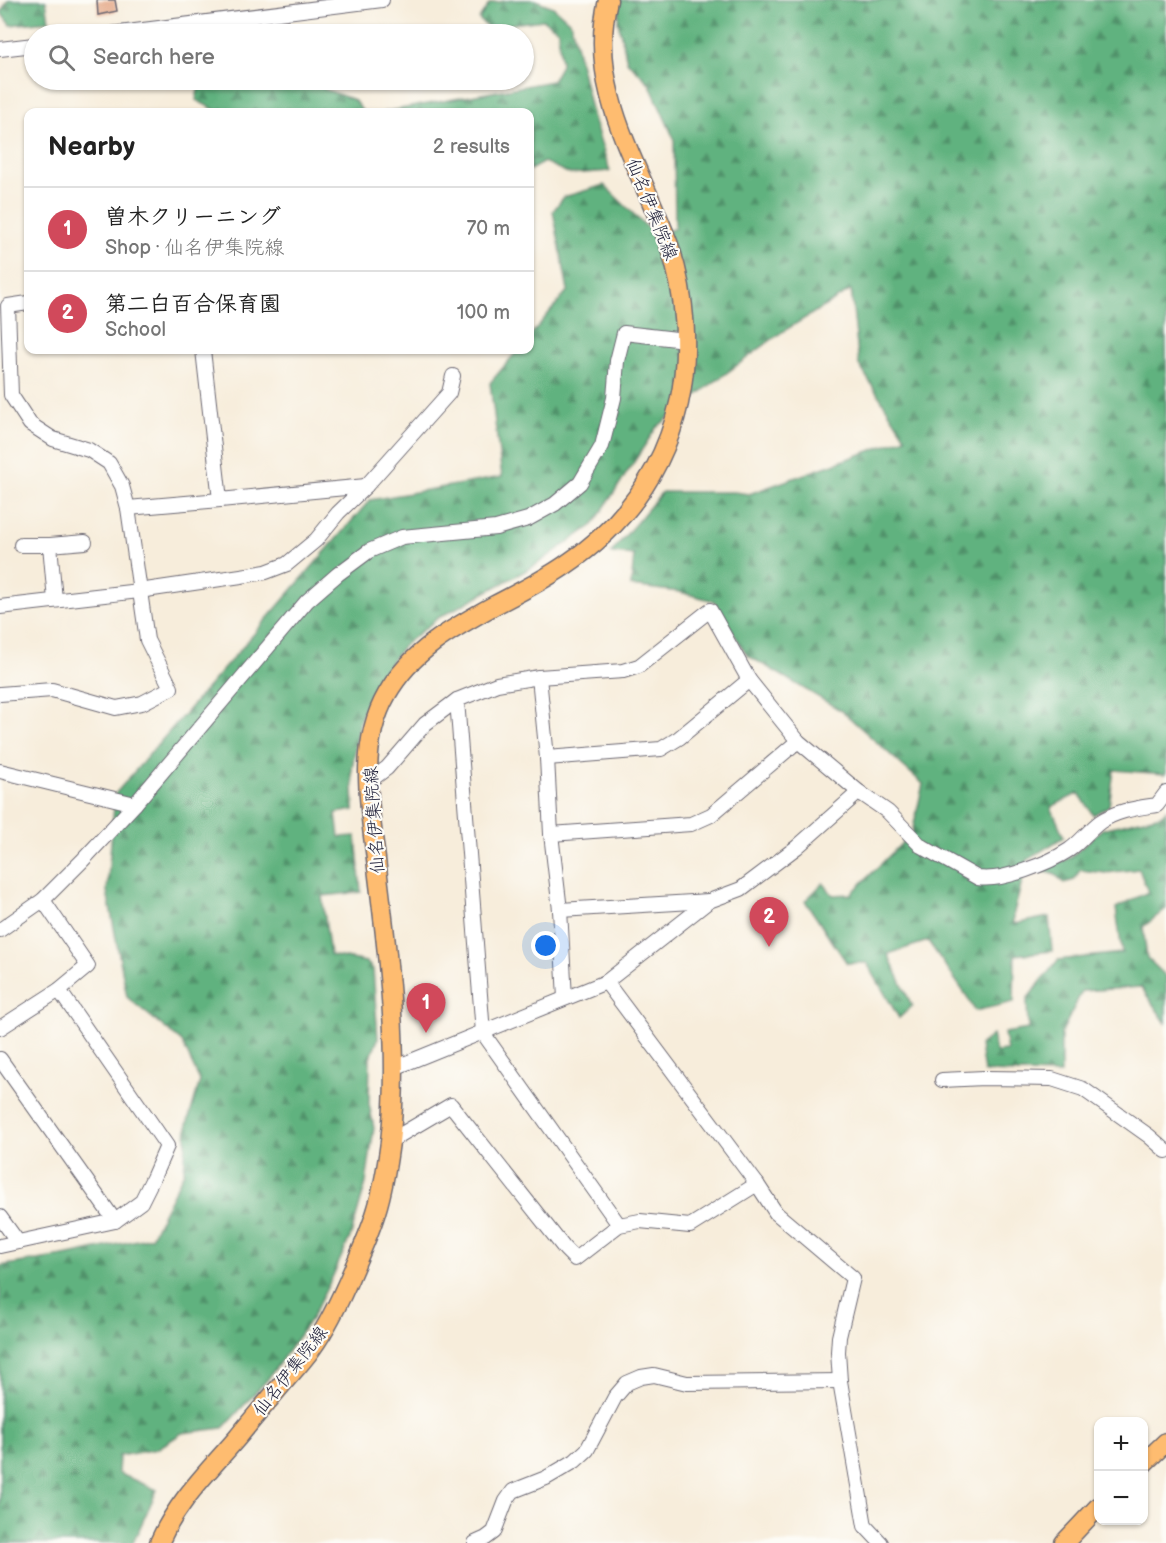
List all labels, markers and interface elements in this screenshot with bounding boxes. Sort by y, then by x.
search box [24,24,534,90]
icon: search [45,41,78,74]
text: Search here [93,44,215,71]
text: Nearby [48,132,135,163]
text: 2 results [433,135,510,159]
street label: 仙名伊集院線 [622,155,682,263]
text: 曽木クリーニング [105,204,281,231]
text: 1 [63,217,72,241]
text: 70 m [466,217,510,241]
text: Shop · 仙名伊集院線 [105,236,284,260]
text: 第二白百合保育園 [105,291,281,318]
text: 2 [62,301,73,325]
text: 100 m [457,301,510,325]
text: School [105,318,166,342]
street label: 仙名伊集院線 [360,765,389,875]
pin: 2 [750,898,788,947]
your location [531,931,560,960]
pin: 1 [406,984,446,1033]
street label: 仙名伊集院線 [249,1322,332,1420]
map controls [1094,1417,1148,1525]
button: + [1094,1417,1148,1471]
button: − [1094,1471,1148,1525]

